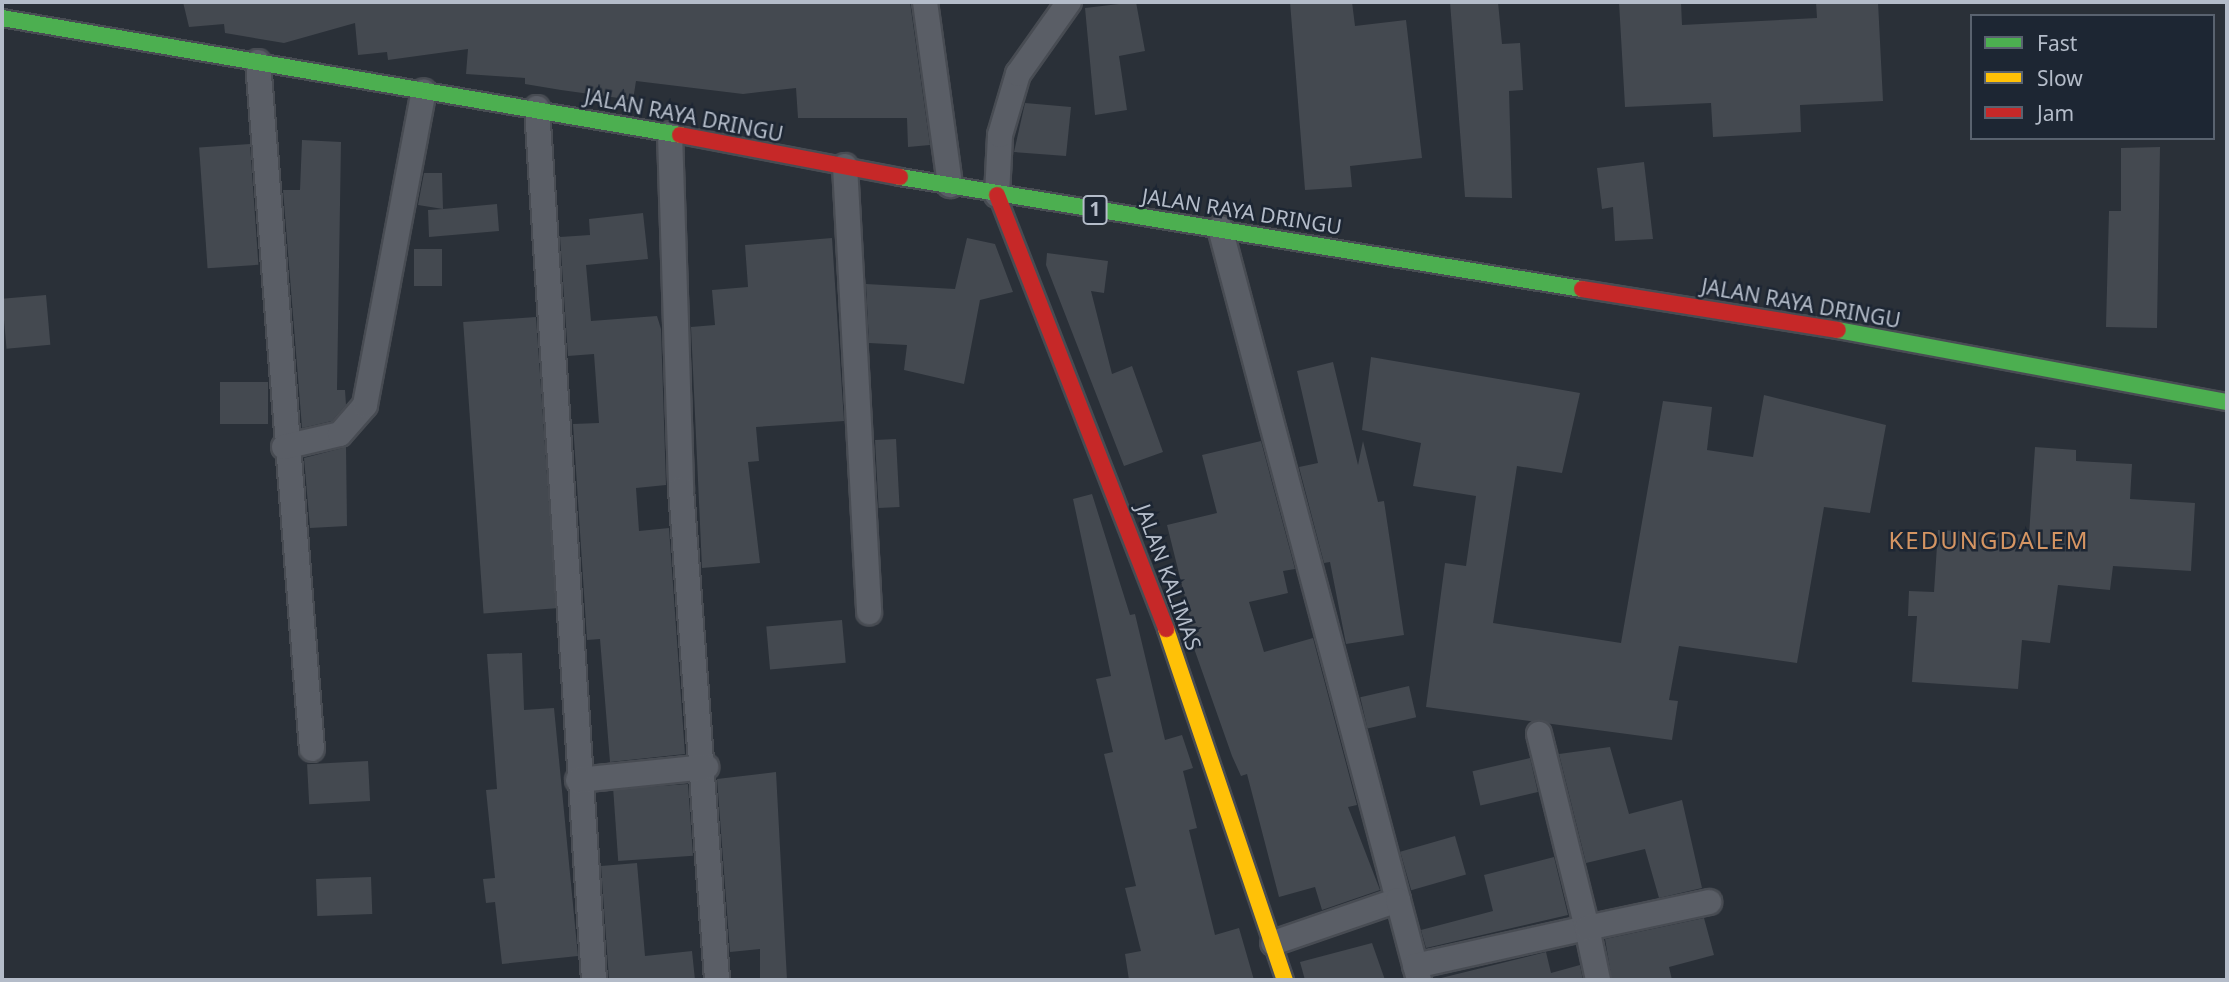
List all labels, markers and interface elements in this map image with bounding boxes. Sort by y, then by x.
legend [1970,14,2215,140]
text: Fast [2037,29,2077,57]
text: Slow [2037,64,2083,92]
street label: JALAN RAYA DRINGU [583,83,785,147]
text: Jam [2037,99,2074,127]
street label: JALAN RAYA DRINGU [1140,183,1344,239]
road number: 1 [1081,194,1109,226]
street label: JALAN RAYA DRINGU [1699,273,1903,333]
street label: JALAN KALIMAS [1131,501,1207,653]
district label: KEDUNGDALEM [1890,526,2088,554]

